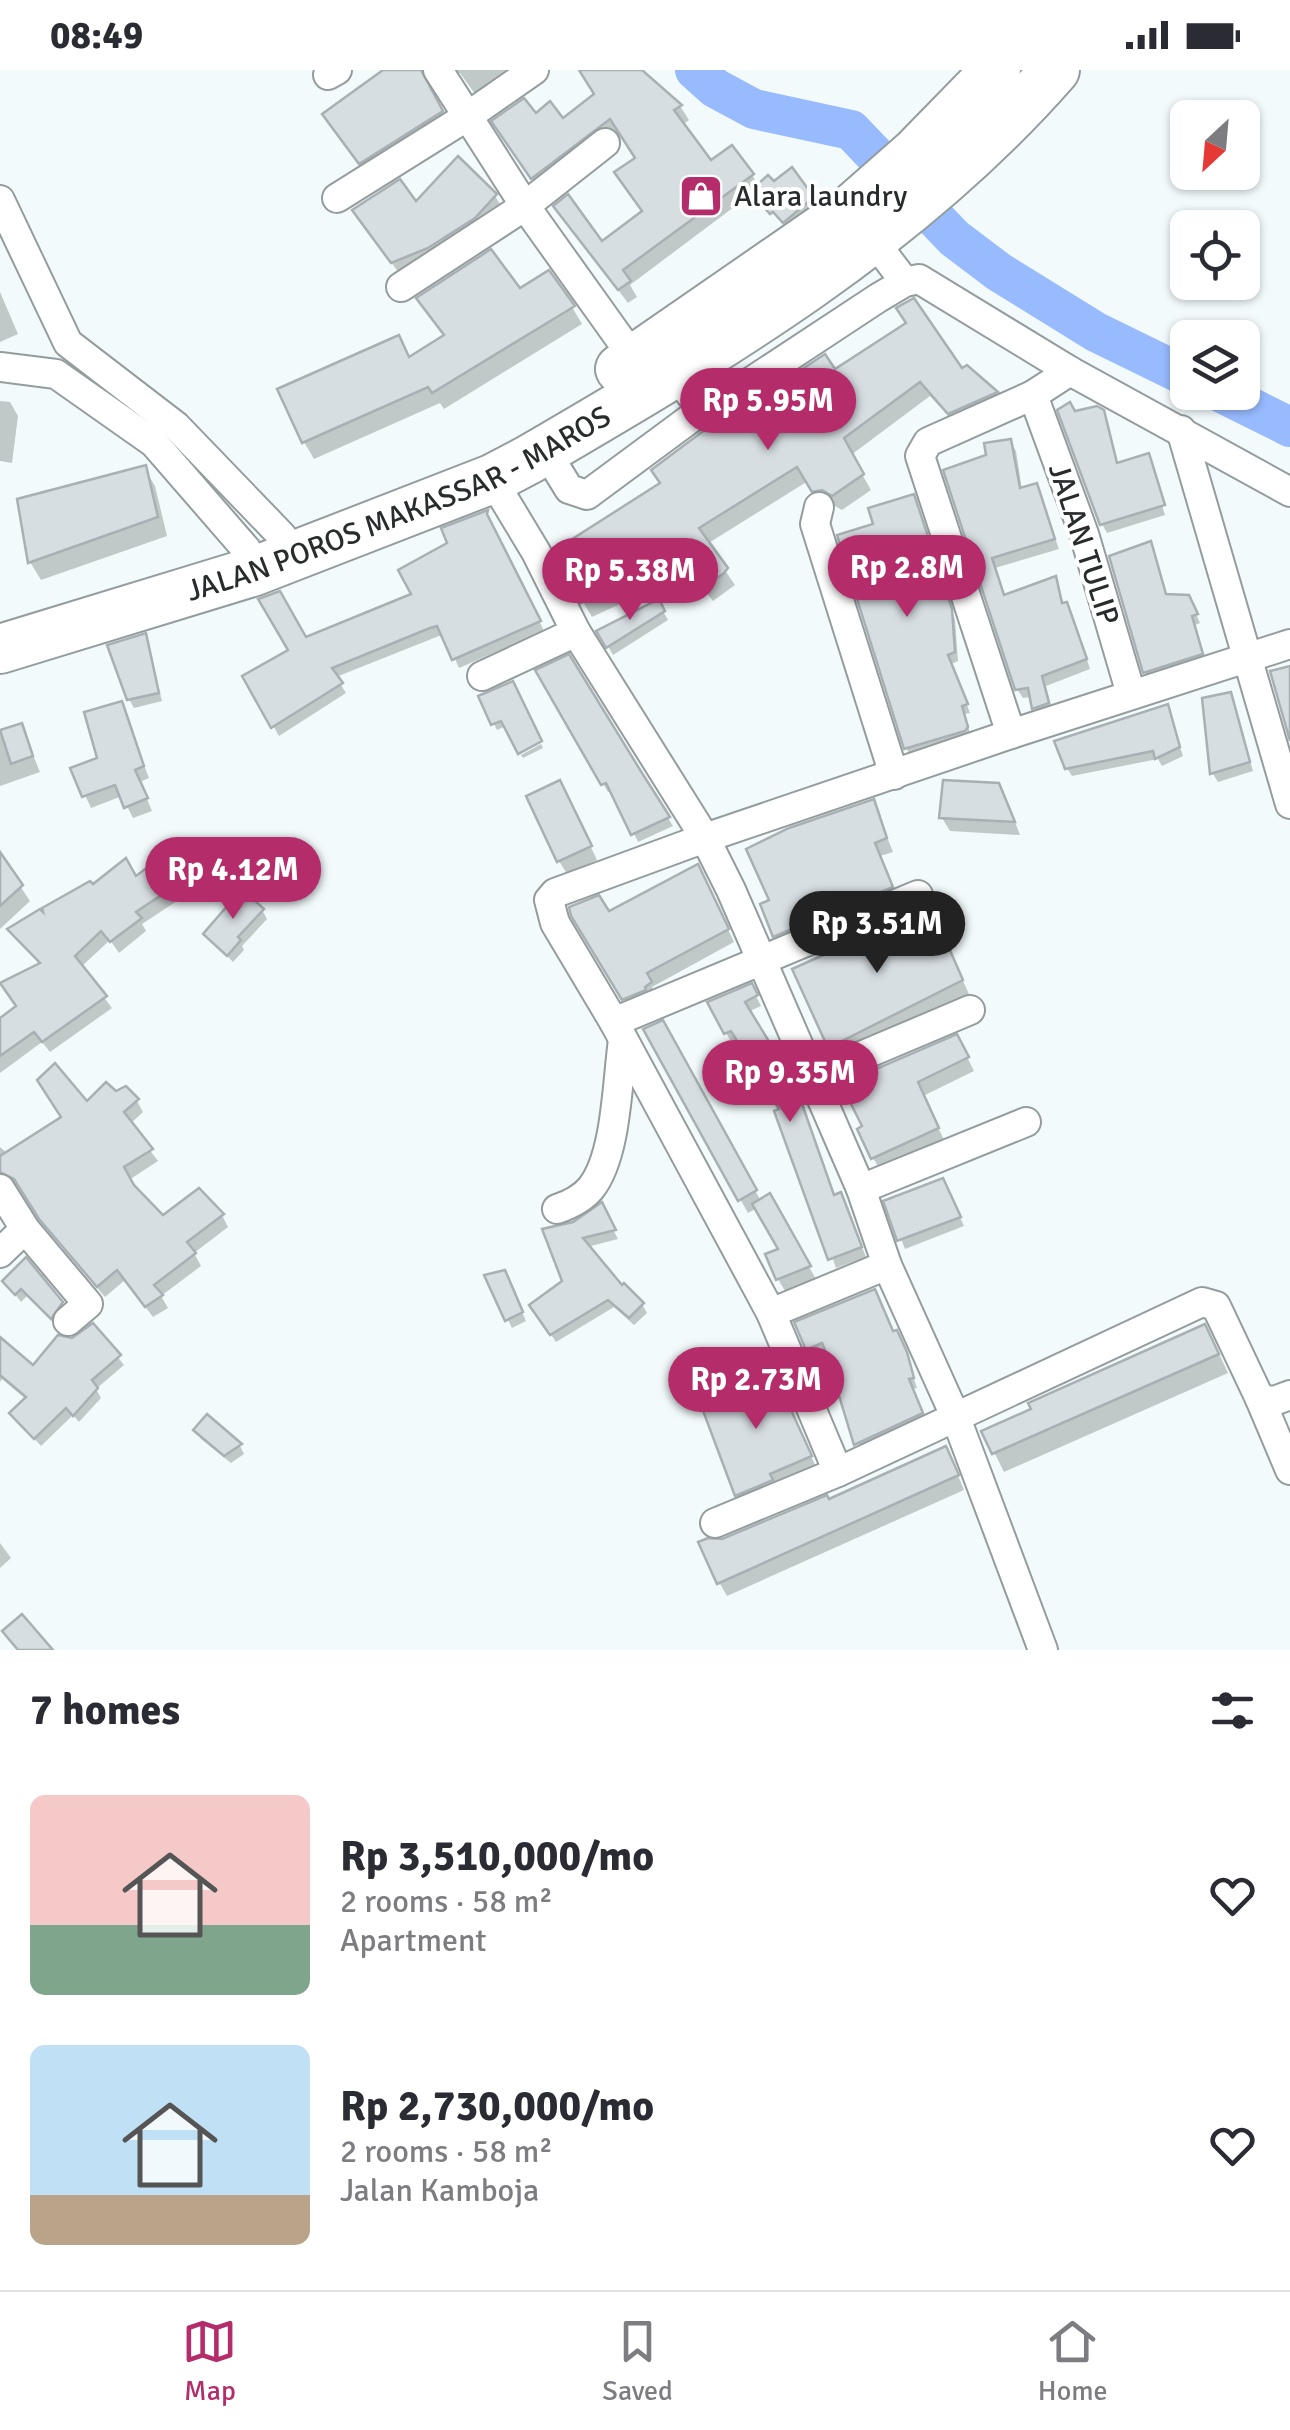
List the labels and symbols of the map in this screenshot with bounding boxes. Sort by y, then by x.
north arrow [1170,100,1260,190]
shop icon: Alara laundry [678,173,724,219]
place label: Alara laundry [734,178,907,215]
pin: Rp 5.95M [665,368,871,453]
street label: JALAN POROS MAKASSAR - MAROS [182,398,618,610]
street label: JALAN TULIP [1040,459,1127,630]
pin: Rp 2.8M [815,535,999,620]
pin: Rp 5.38M [527,538,733,623]
pin: Rp 4.12M [130,837,336,922]
pin: Rp 3.51M [774,891,980,976]
pin: Rp 9.35M [687,1040,893,1125]
pin: Rp 2.73M [653,1347,859,1432]

